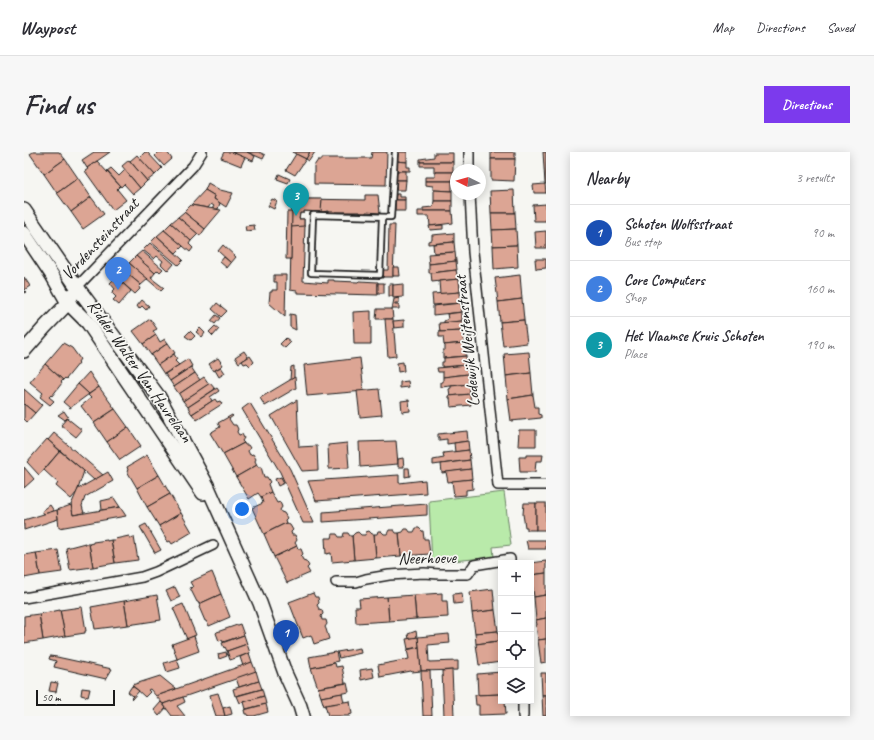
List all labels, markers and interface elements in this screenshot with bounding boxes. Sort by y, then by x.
text: Waypost [20,16,75,40]
text: Map [713,19,734,36]
text: Directions [756,19,805,36]
text: Saved [827,19,854,36]
button: Directions [764,86,850,123]
text: Find us [24,87,94,122]
north arrow [450,164,486,200]
text: Nearby [586,168,629,189]
text: 3 results [796,170,834,186]
pin: 3 [283,183,309,216]
street label: Vordensteinstraat [57,192,145,284]
text: Schoten Wolfsstraat [624,215,731,234]
text: 1 [596,225,602,241]
text: 90 m [812,225,834,241]
text: Bus stop [624,234,661,250]
pin: 2 [105,257,131,290]
text: Core Computers [624,271,704,290]
street label: Lodewijk Weijtenstraat [449,272,484,408]
text: 2 [596,281,602,297]
text: 160 m [806,281,834,297]
text: Shop [624,290,646,306]
street label: Ridder Walter Van Havrelaan [83,296,197,447]
text: Het Vlaamse Kruis Schoten [624,327,764,346]
text: 3 [596,337,602,353]
text: 190 m [806,337,834,353]
text: Place [624,346,647,362]
your location [232,499,252,519]
street label: Neerhoeve [398,547,458,569]
map controls [498,560,534,704]
button: + [498,560,534,596]
button: − [498,596,534,632]
pin: 1 [273,620,299,653]
button: locate [498,632,534,668]
button: layers [498,668,534,704]
scale bar [36,688,115,707]
text: 50 m [42,690,61,704]

